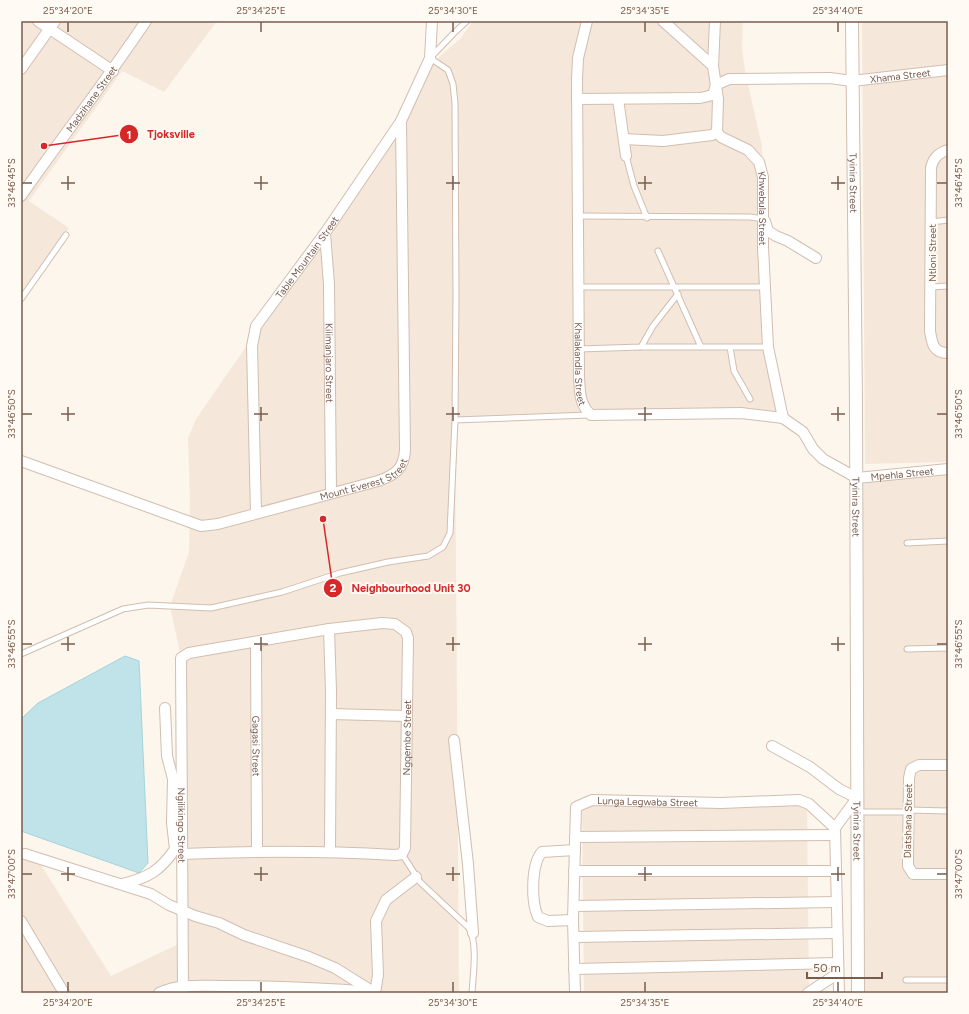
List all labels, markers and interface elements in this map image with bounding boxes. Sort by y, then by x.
text: 25°34'20"E [43,4,93,17]
text: 25°34'25"E [236,4,286,17]
text: 25°34'30"E [428,4,478,17]
text: 25°34'35"E [621,4,670,17]
text: 25°34'40"E [813,4,863,17]
street label: Madzihane Street [63,63,120,134]
street label: Xhama Street [869,66,932,85]
callout: Tjoksville [119,123,202,146]
text: 1 [126,128,132,142]
text: Tjoksville [147,128,195,141]
street label: Tyinira Street [847,153,861,213]
text: 33°46'45"S [5,158,18,208]
text: 33°46'45"S [952,158,965,208]
street label: Khwebula Street [755,170,770,246]
street label: Table Mountain Street [272,213,341,301]
street label: Ntloni Street [926,224,939,282]
street label: Khalakandla Street [572,322,589,408]
street label: Kilimanjaro Street [323,323,337,403]
text: 33°46'50"S [5,389,18,439]
text: 33°46'50"S [952,389,965,439]
street label: Mount Everest Street [318,457,410,503]
street label: Mpehla Street [870,464,934,483]
street label: Tyinira Street [850,477,863,537]
callout: Neighbourhood Unit 30 [323,576,478,599]
text: 2 [330,581,337,595]
text: Neighbourhood Unit 30 [351,582,471,595]
text: 33°46'55"S [5,619,18,669]
text: 33°46'55"S [952,619,965,669]
street label: Ngqembe Street [400,700,414,776]
street label: Gagasi Street [250,715,263,777]
street label: Dlatshana Street [901,783,915,858]
street label: Ngilikingo Street [175,788,189,863]
street label: Lunga Legwaba Street [597,794,698,809]
street label: Tyinira Street [851,801,864,861]
text: 33°47'00"S [5,849,18,899]
text: 33°47'00"S [952,849,965,899]
scale bar [807,954,882,980]
text: 50 m [813,961,841,975]
text: 25°34'20"E [43,996,93,1009]
text: 25°34'25"E [236,996,286,1009]
text: 25°34'30"E [428,996,478,1009]
text: 25°34'35"E [621,996,670,1009]
text: 25°34'40"E [813,996,863,1009]

